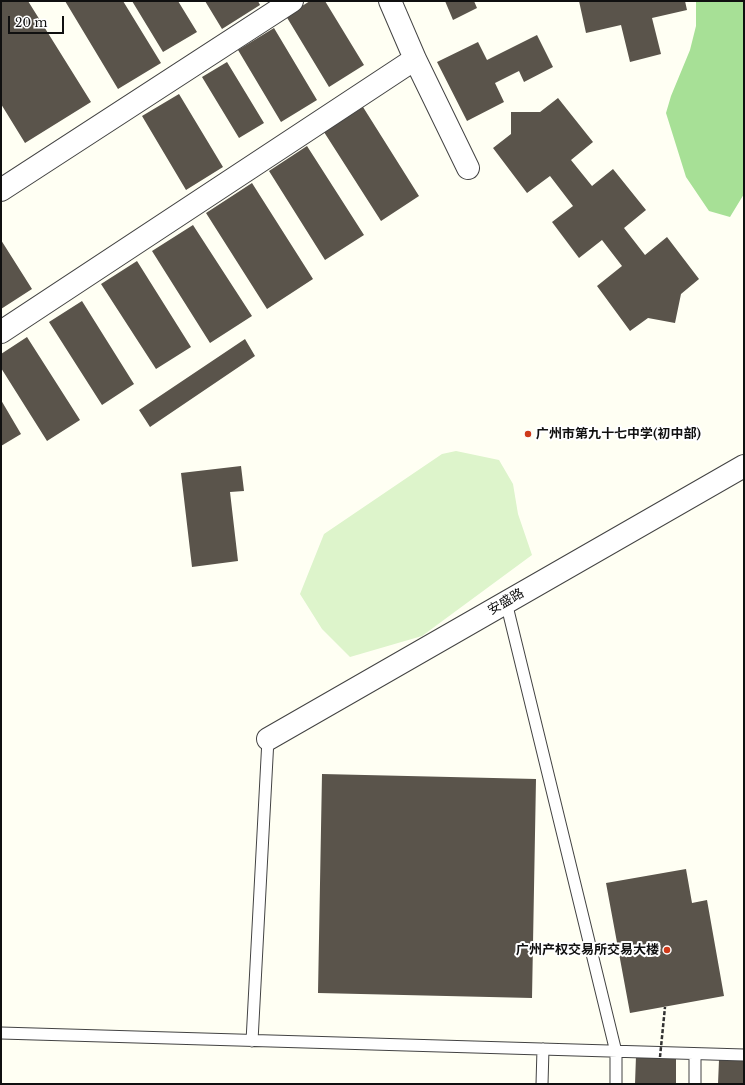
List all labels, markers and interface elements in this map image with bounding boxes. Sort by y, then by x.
scale bar [10,8,66,34]
text: 20 m [15,15,47,30]
place label: 广州市第九十七中学(初中部) [536,426,701,442]
marker: 广州市第九十七中学(初中部) [523,429,533,439]
street label: 安盛路 [485,585,527,619]
place label: 广州产权交易所交易大楼 [516,942,659,958]
marker: 广州产权交易所交易大楼 [662,945,672,955]

